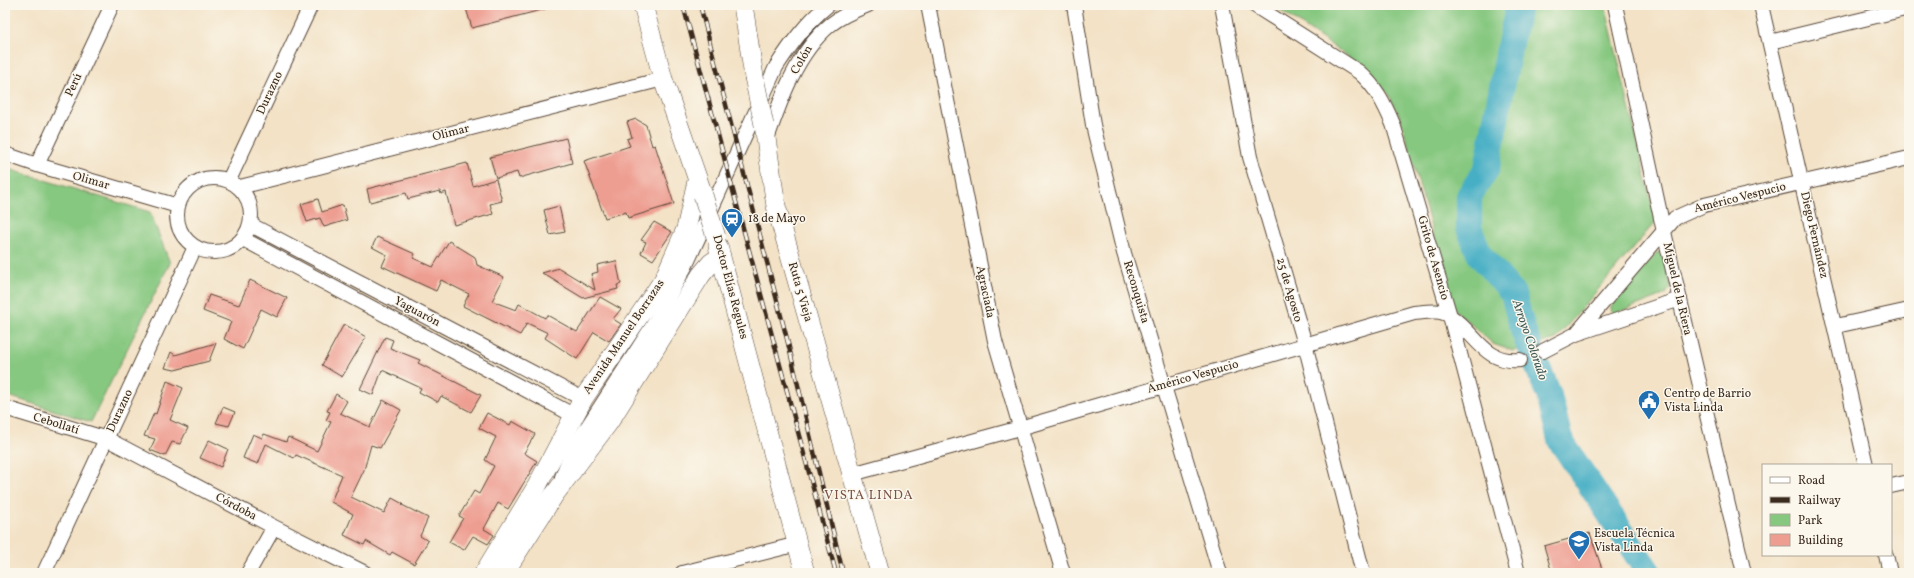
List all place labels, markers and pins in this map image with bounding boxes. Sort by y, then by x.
station icon: 18 de Mayo [719,206,745,239]
place label: 18 de Mayo [748,211,806,227]
place label: Centro de Barrio Vista Linda [1664,386,1751,416]
public building icon: Centro de Barrio Vista Linda [1636,388,1662,421]
place label: Escuela Técnica Vista Linda [1594,526,1675,556]
school or university icon: Escuela Técnica Vista Linda [1566,528,1592,561]

